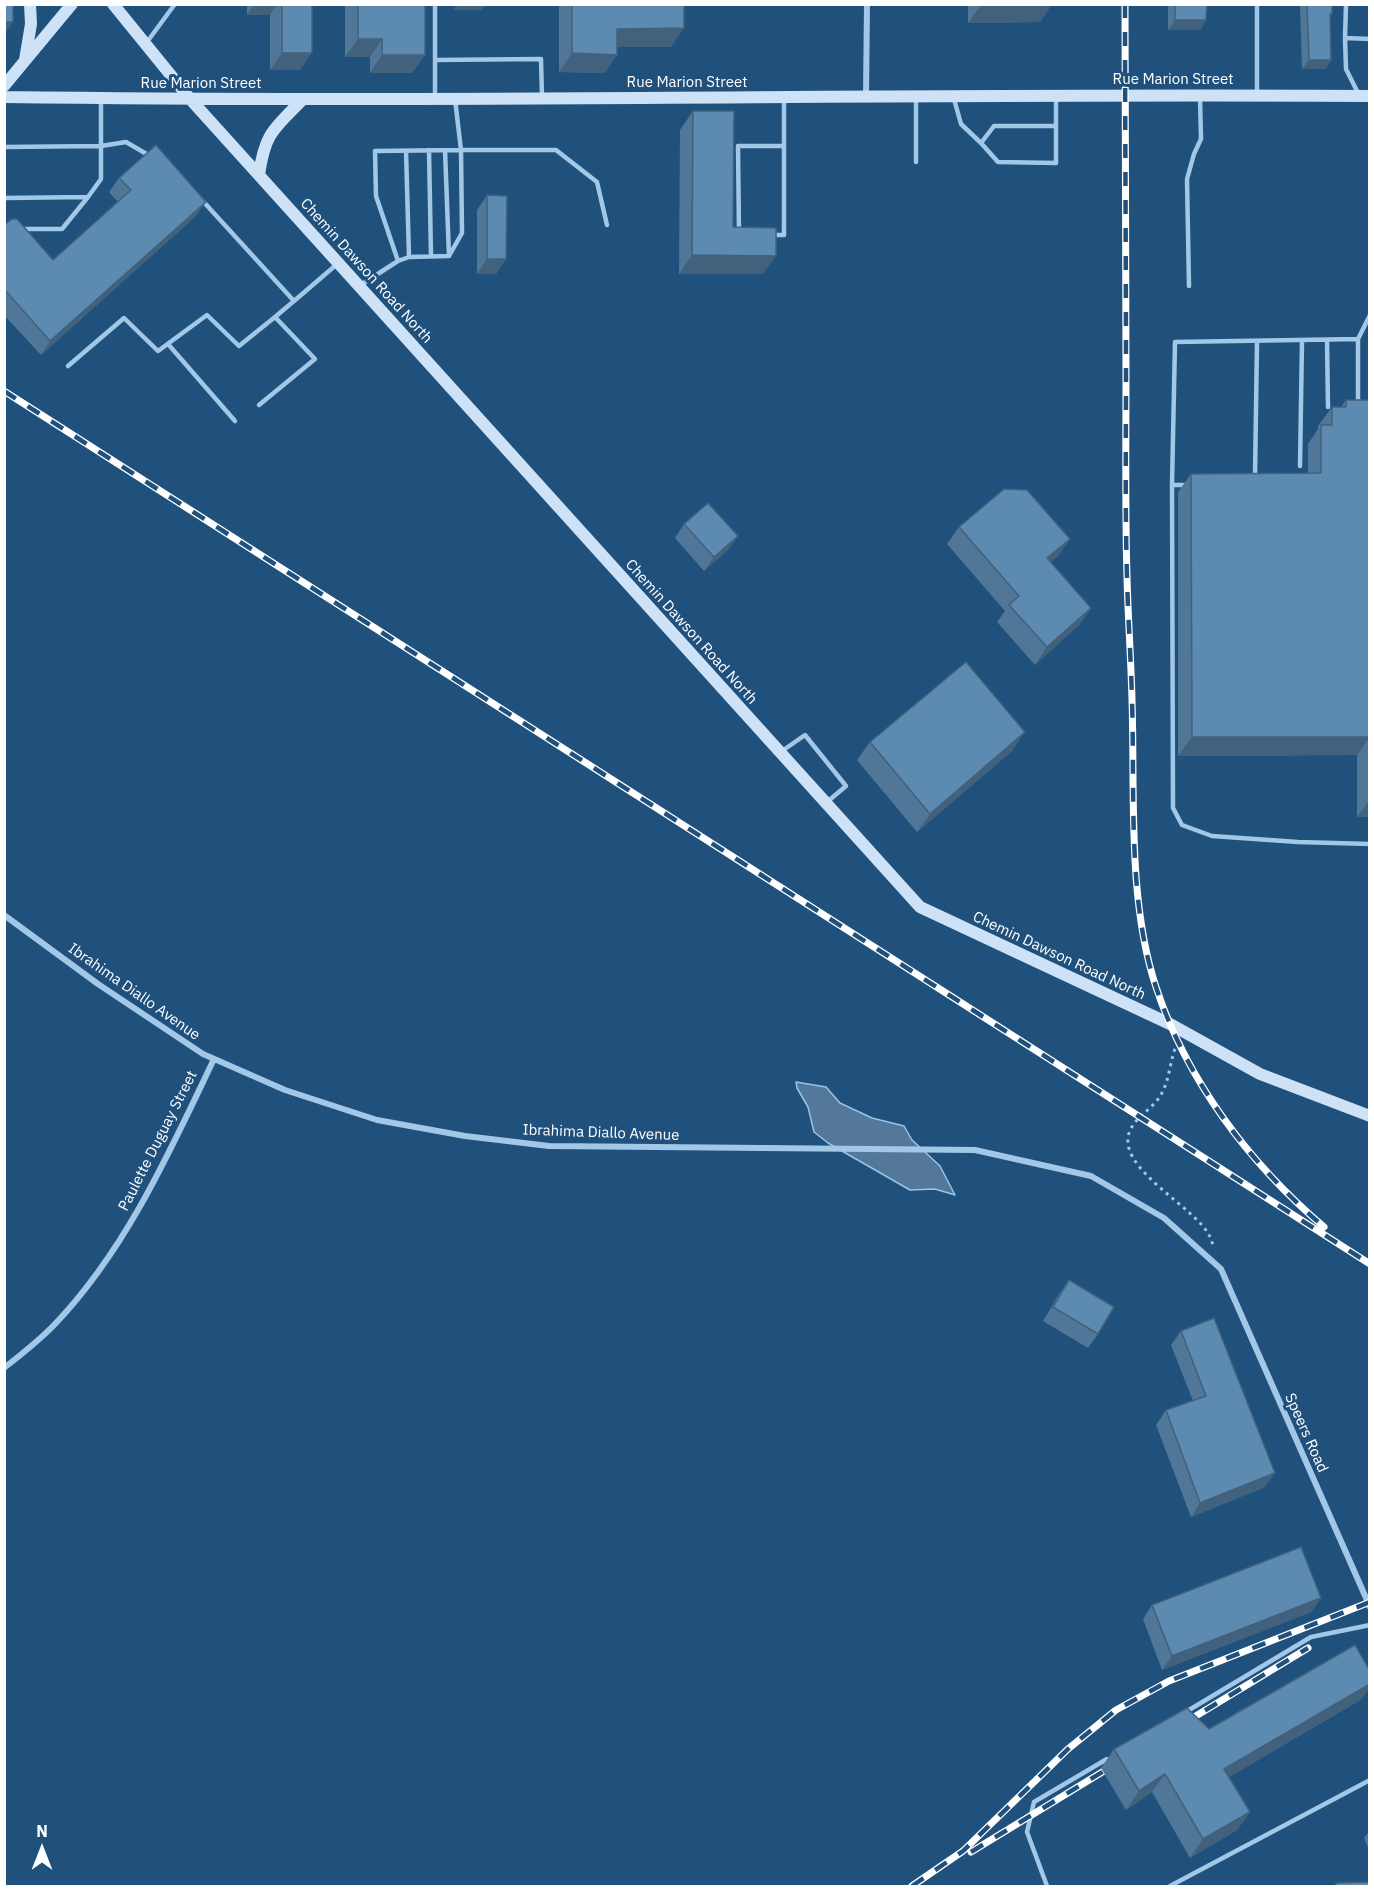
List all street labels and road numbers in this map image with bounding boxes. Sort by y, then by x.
street label: Rue Marion Street [1113,71,1233,89]
street label: Rue Marion Street [627,74,747,92]
street label: Rue Marion Street [141,75,261,93]
street label: Chemin Dawson Road North [296,195,436,347]
street label: Chemin Dawson Road North [621,556,761,708]
street label: Chemin Dawson Road North [970,908,1148,1004]
street label: Ibrahima Diallo Avenue [65,940,203,1044]
street label: Paulette Duguay Street [115,1068,201,1214]
street label: Ibrahima Diallo Avenue [522,1121,680,1145]
street label: Speers Road [1281,1391,1331,1475]

